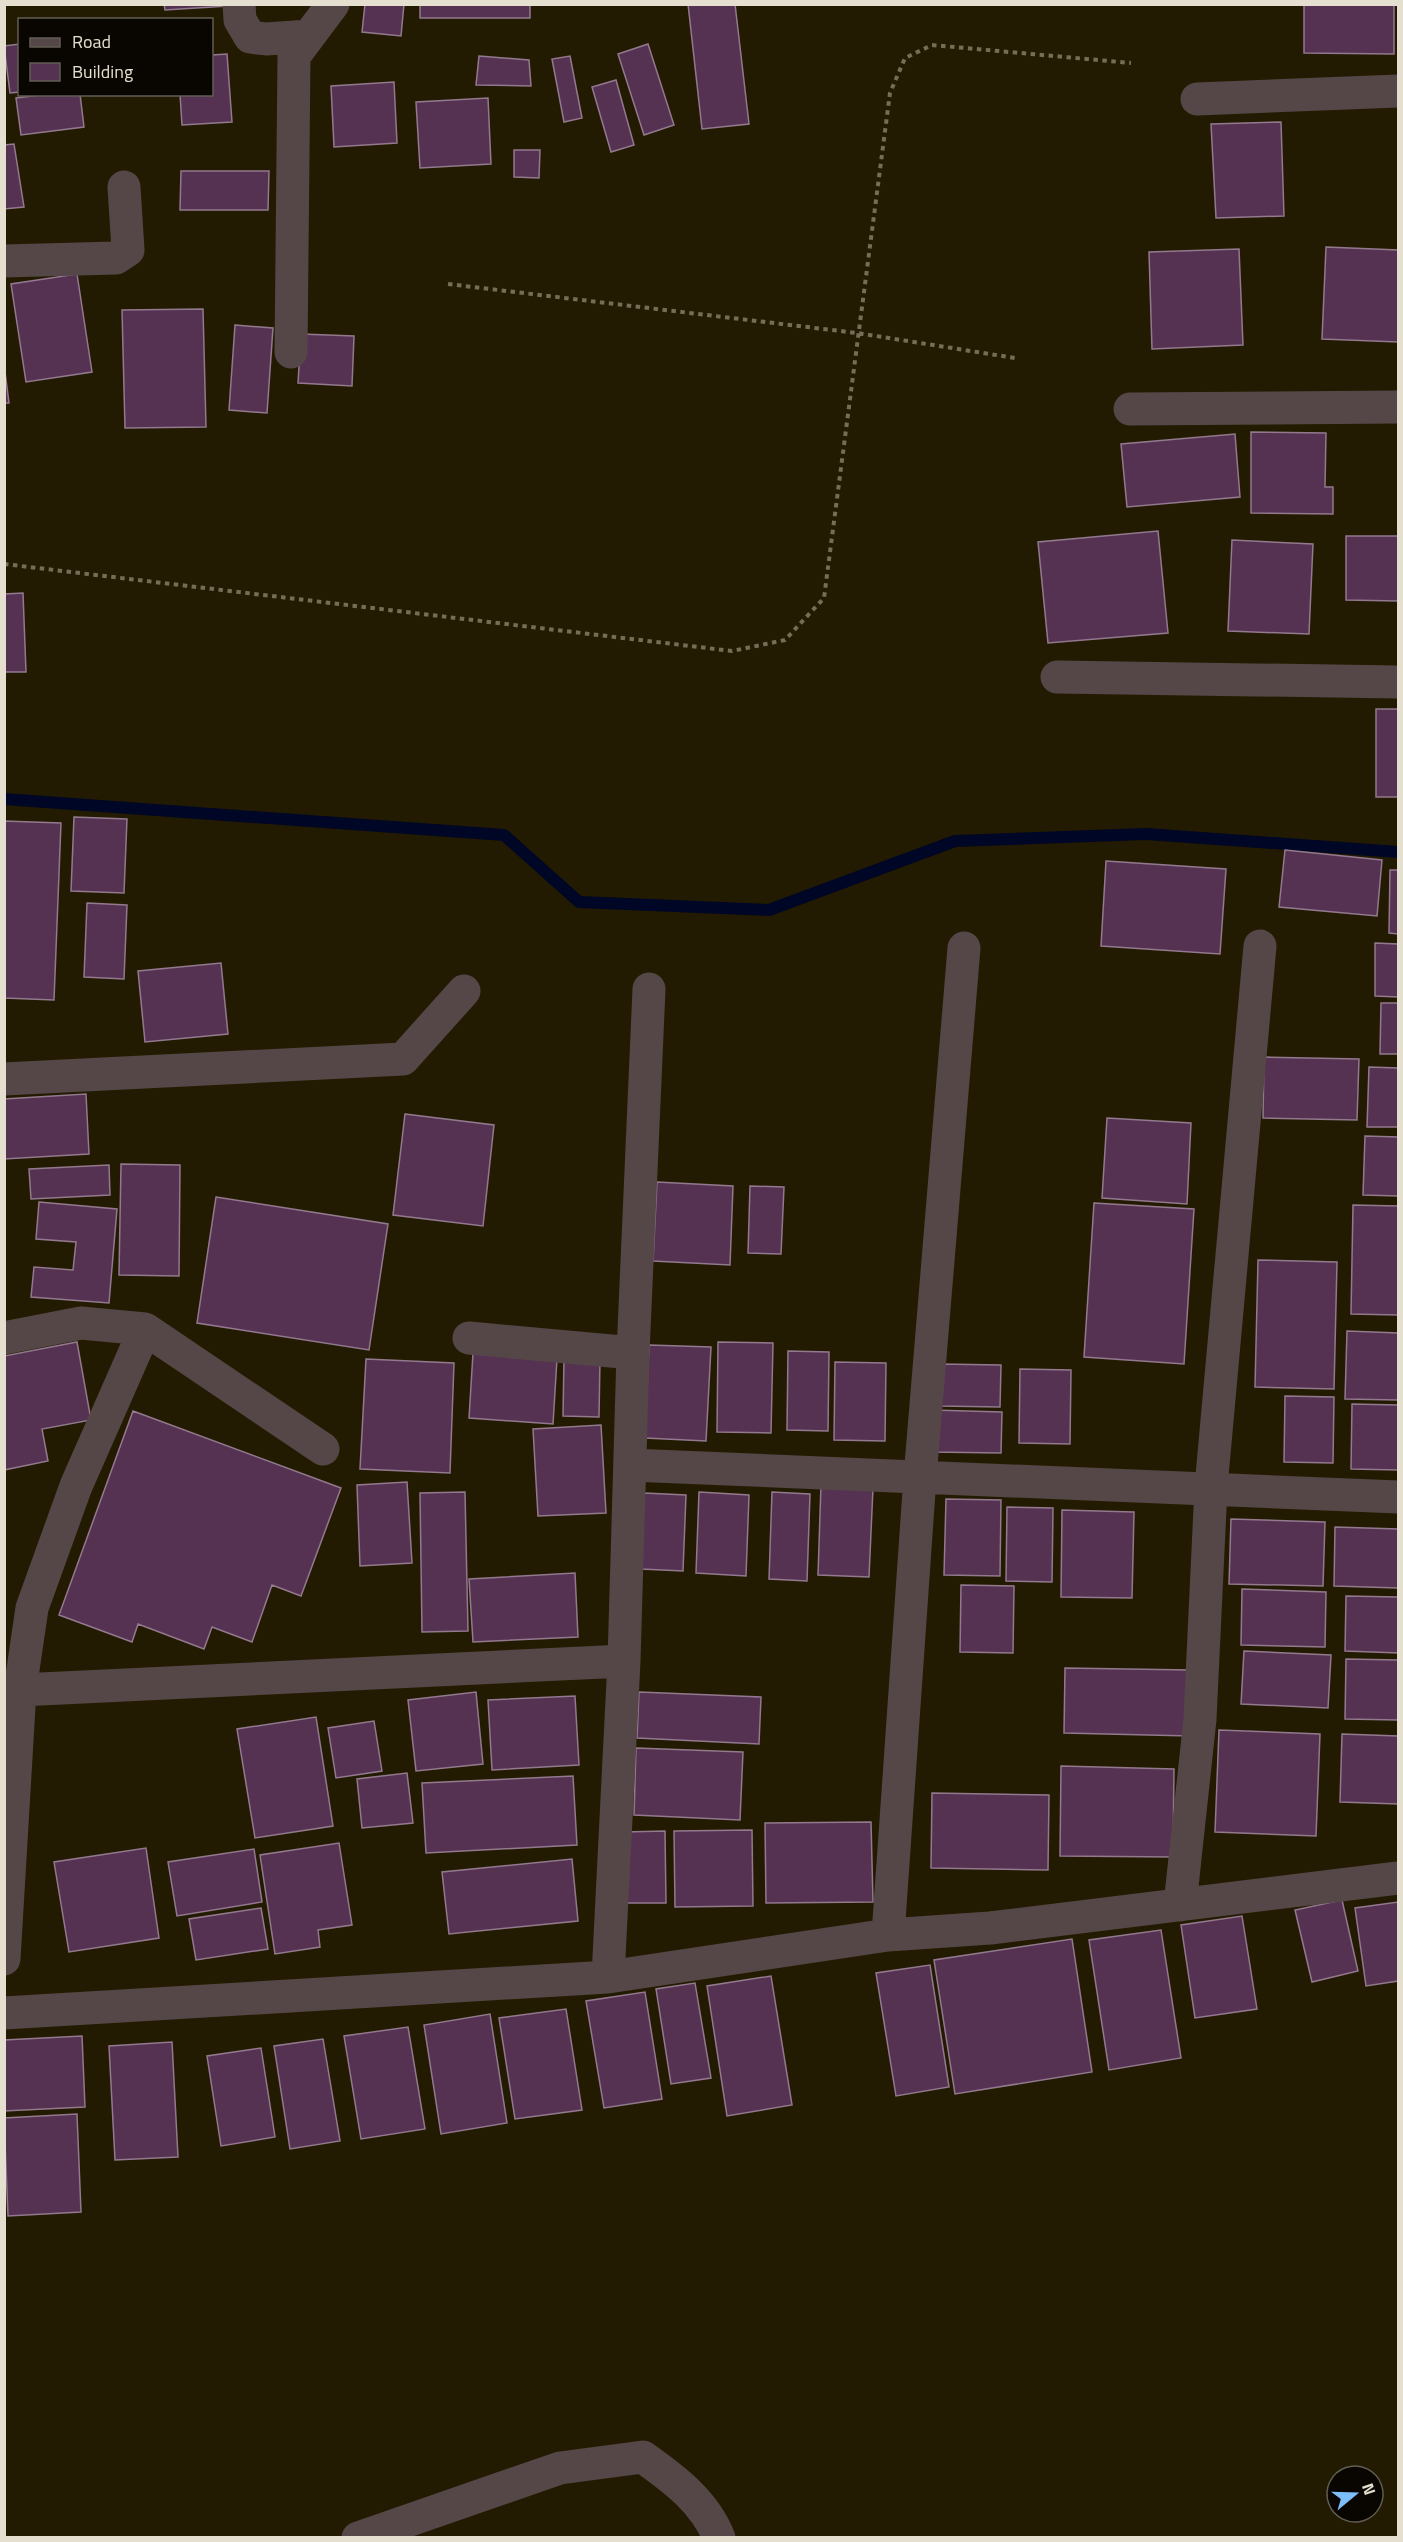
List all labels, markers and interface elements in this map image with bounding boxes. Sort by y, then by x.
legend [18,18,213,96]
text: Road [72,28,111,55]
text: Building [72,58,133,85]
north arrow [1325,2464,1385,2524]
text: N [1356,2480,1382,2498]

